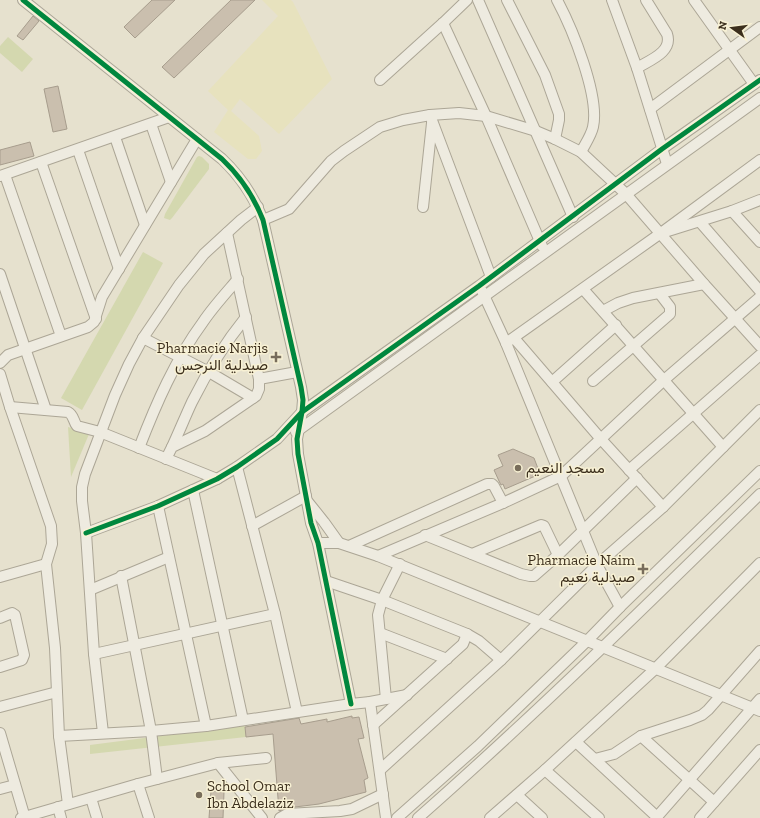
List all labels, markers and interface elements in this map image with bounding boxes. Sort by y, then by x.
north arrow [712,8,752,48]
text: N [715,19,730,31]
place label: Pharmacie Narjis صيدلية النرجس [157,339,268,375]
marker: Pharmacie Narjis صيدلية النرجس [271,352,281,362]
place label: مسجد النعيم [526,459,605,478]
marker: مسجد النعيم [513,463,523,473]
place label: Pharmacie Naim صيدلية نعيم [528,551,635,587]
marker: Pharmacie Naim صيدلية نعيم [638,564,648,574]
place label: School Omar Ibn Abdelaziz [207,777,294,812]
marker: School Omar Ibn Abdelaziz [194,790,204,800]

